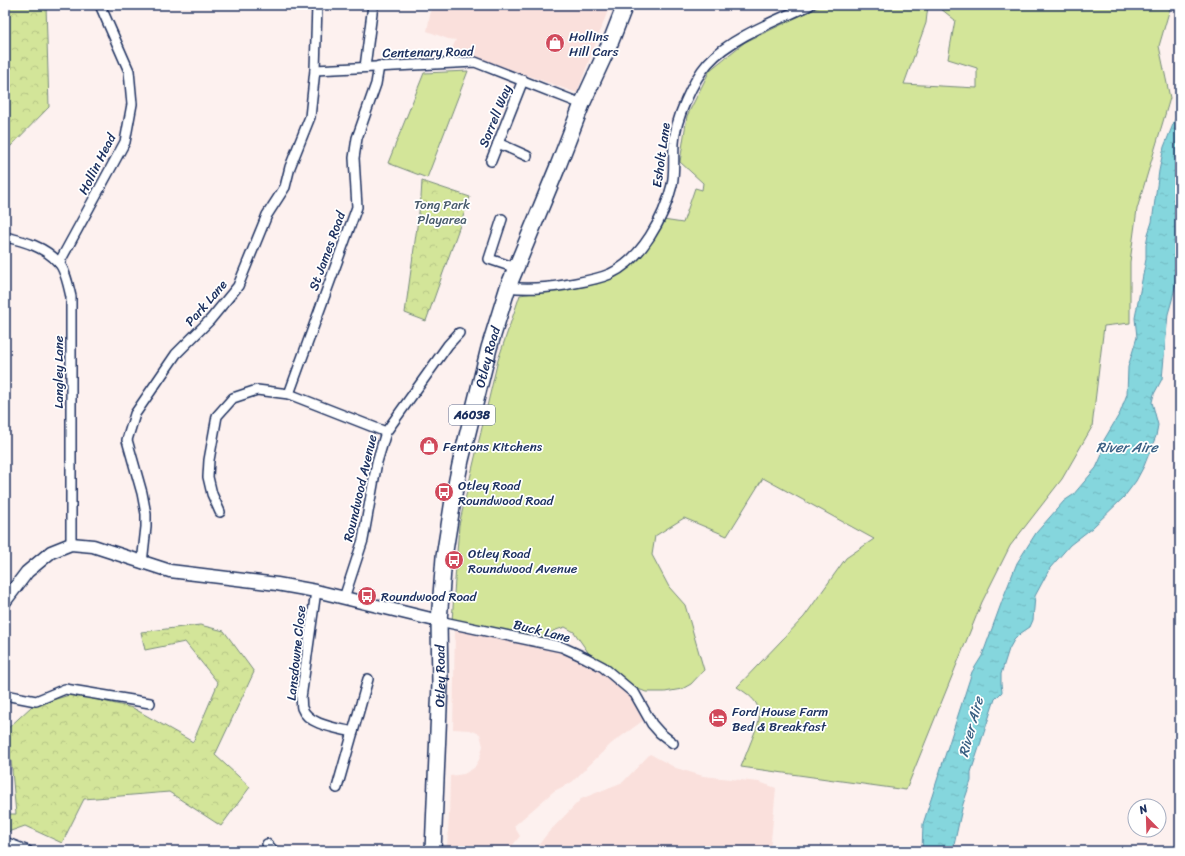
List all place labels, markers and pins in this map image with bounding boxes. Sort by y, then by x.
place label: Hollins Hill Cars [569,25,620,63]
shop icon: Hollins Hill Cars [544,32,566,54]
shop icon: Fentons Kitchens [418,435,440,457]
place label: Fentons Kitchens [443,435,543,458]
place label: Otley Road Roundwood Road [458,474,555,512]
bus stop icon: Otley Road Roundwood Road [433,481,455,503]
place label: Otley Road Roundwood Avenue [468,542,578,580]
bus stop icon: Otley Road Roundwood Avenue [443,549,465,571]
bus stop icon: Roundwood Road [356,585,378,607]
place label: Roundwood Road [381,585,478,608]
place label: Ford House Farm Bed & Breakfast [732,700,828,738]
hotel icon: Ford House Farm Bed & Breakfast [707,707,729,729]

